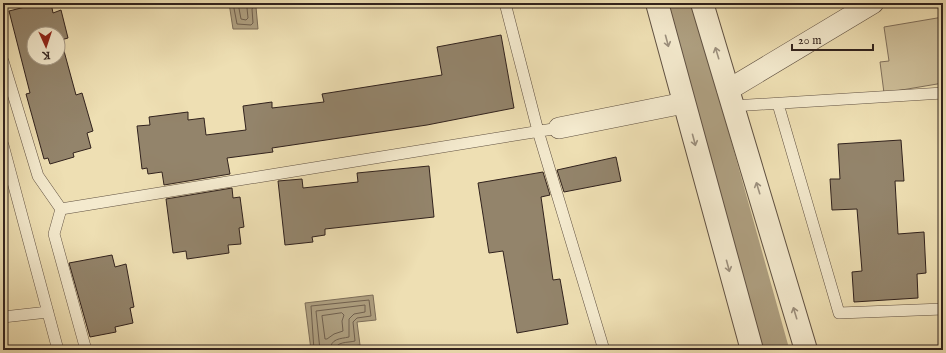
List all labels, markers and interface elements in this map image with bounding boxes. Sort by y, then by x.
north arrow [26,26,66,66]
scale bar [792,26,873,52]
text: 20 m [798,33,821,48]
one-way arrow [664,34,671,47]
one-way arrow [713,46,720,59]
text: K [41,48,51,62]
one-way arrow [691,134,698,147]
one-way arrow [754,182,761,195]
one-way arrow [725,259,733,272]
one-way arrow [791,306,798,319]

